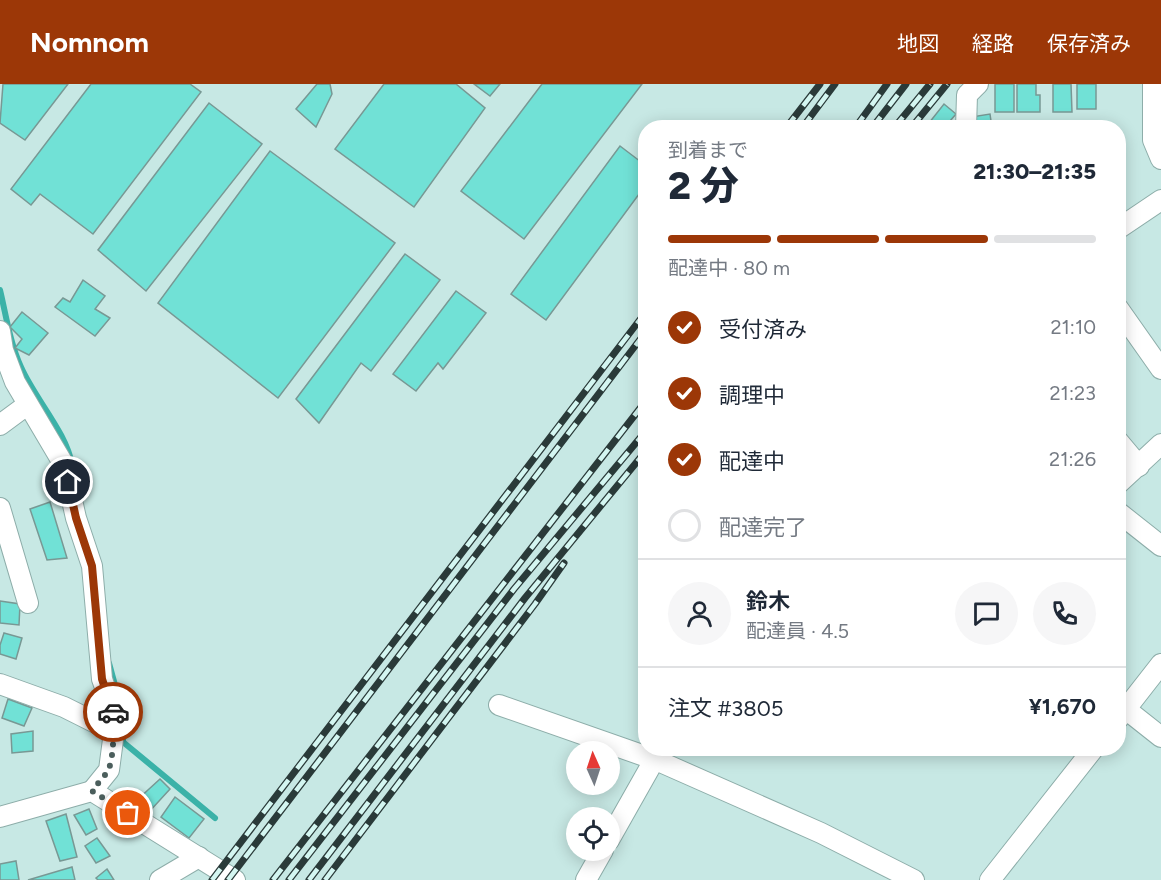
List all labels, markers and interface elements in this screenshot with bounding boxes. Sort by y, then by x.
text: Nomnom [30,25,149,59]
text: 地図 [897,31,939,56]
text: 経路 [972,31,1014,56]
text: 保存済み [1047,31,1131,56]
text: 到着まで [668,138,748,162]
text: 21:30–21:35 [973,158,1096,185]
text: 2 分 [668,162,739,209]
text: 配達中 · 80 m [668,256,790,280]
icon: check [668,311,701,344]
text: 21:10 [1050,315,1096,339]
text: 受付済み [719,316,807,343]
icon: check [668,377,701,410]
text: 21:23 [1049,381,1096,405]
text: 調理中 [719,382,785,409]
icon: check [668,443,701,476]
text: 21:26 [1049,447,1096,471]
text: 配達中 [719,448,785,475]
pin [42,456,93,507]
icon: home [51,465,84,498]
text: 配達完了 [719,514,807,541]
button: person [668,582,731,645]
button: chat [955,582,1018,645]
button: phone [1033,582,1096,645]
text: 鈴木 [746,588,790,615]
text: 配達員 · 4.5 [746,619,849,643]
courier [83,682,143,742]
text: ¥1,670 [1029,693,1096,720]
text: 注文 #3805 [668,695,784,722]
icon: car [97,696,130,729]
north arrow [566,741,620,795]
map controls [566,741,620,861]
pin [102,787,153,838]
icon: bag [111,796,144,829]
button: locate [566,807,620,861]

